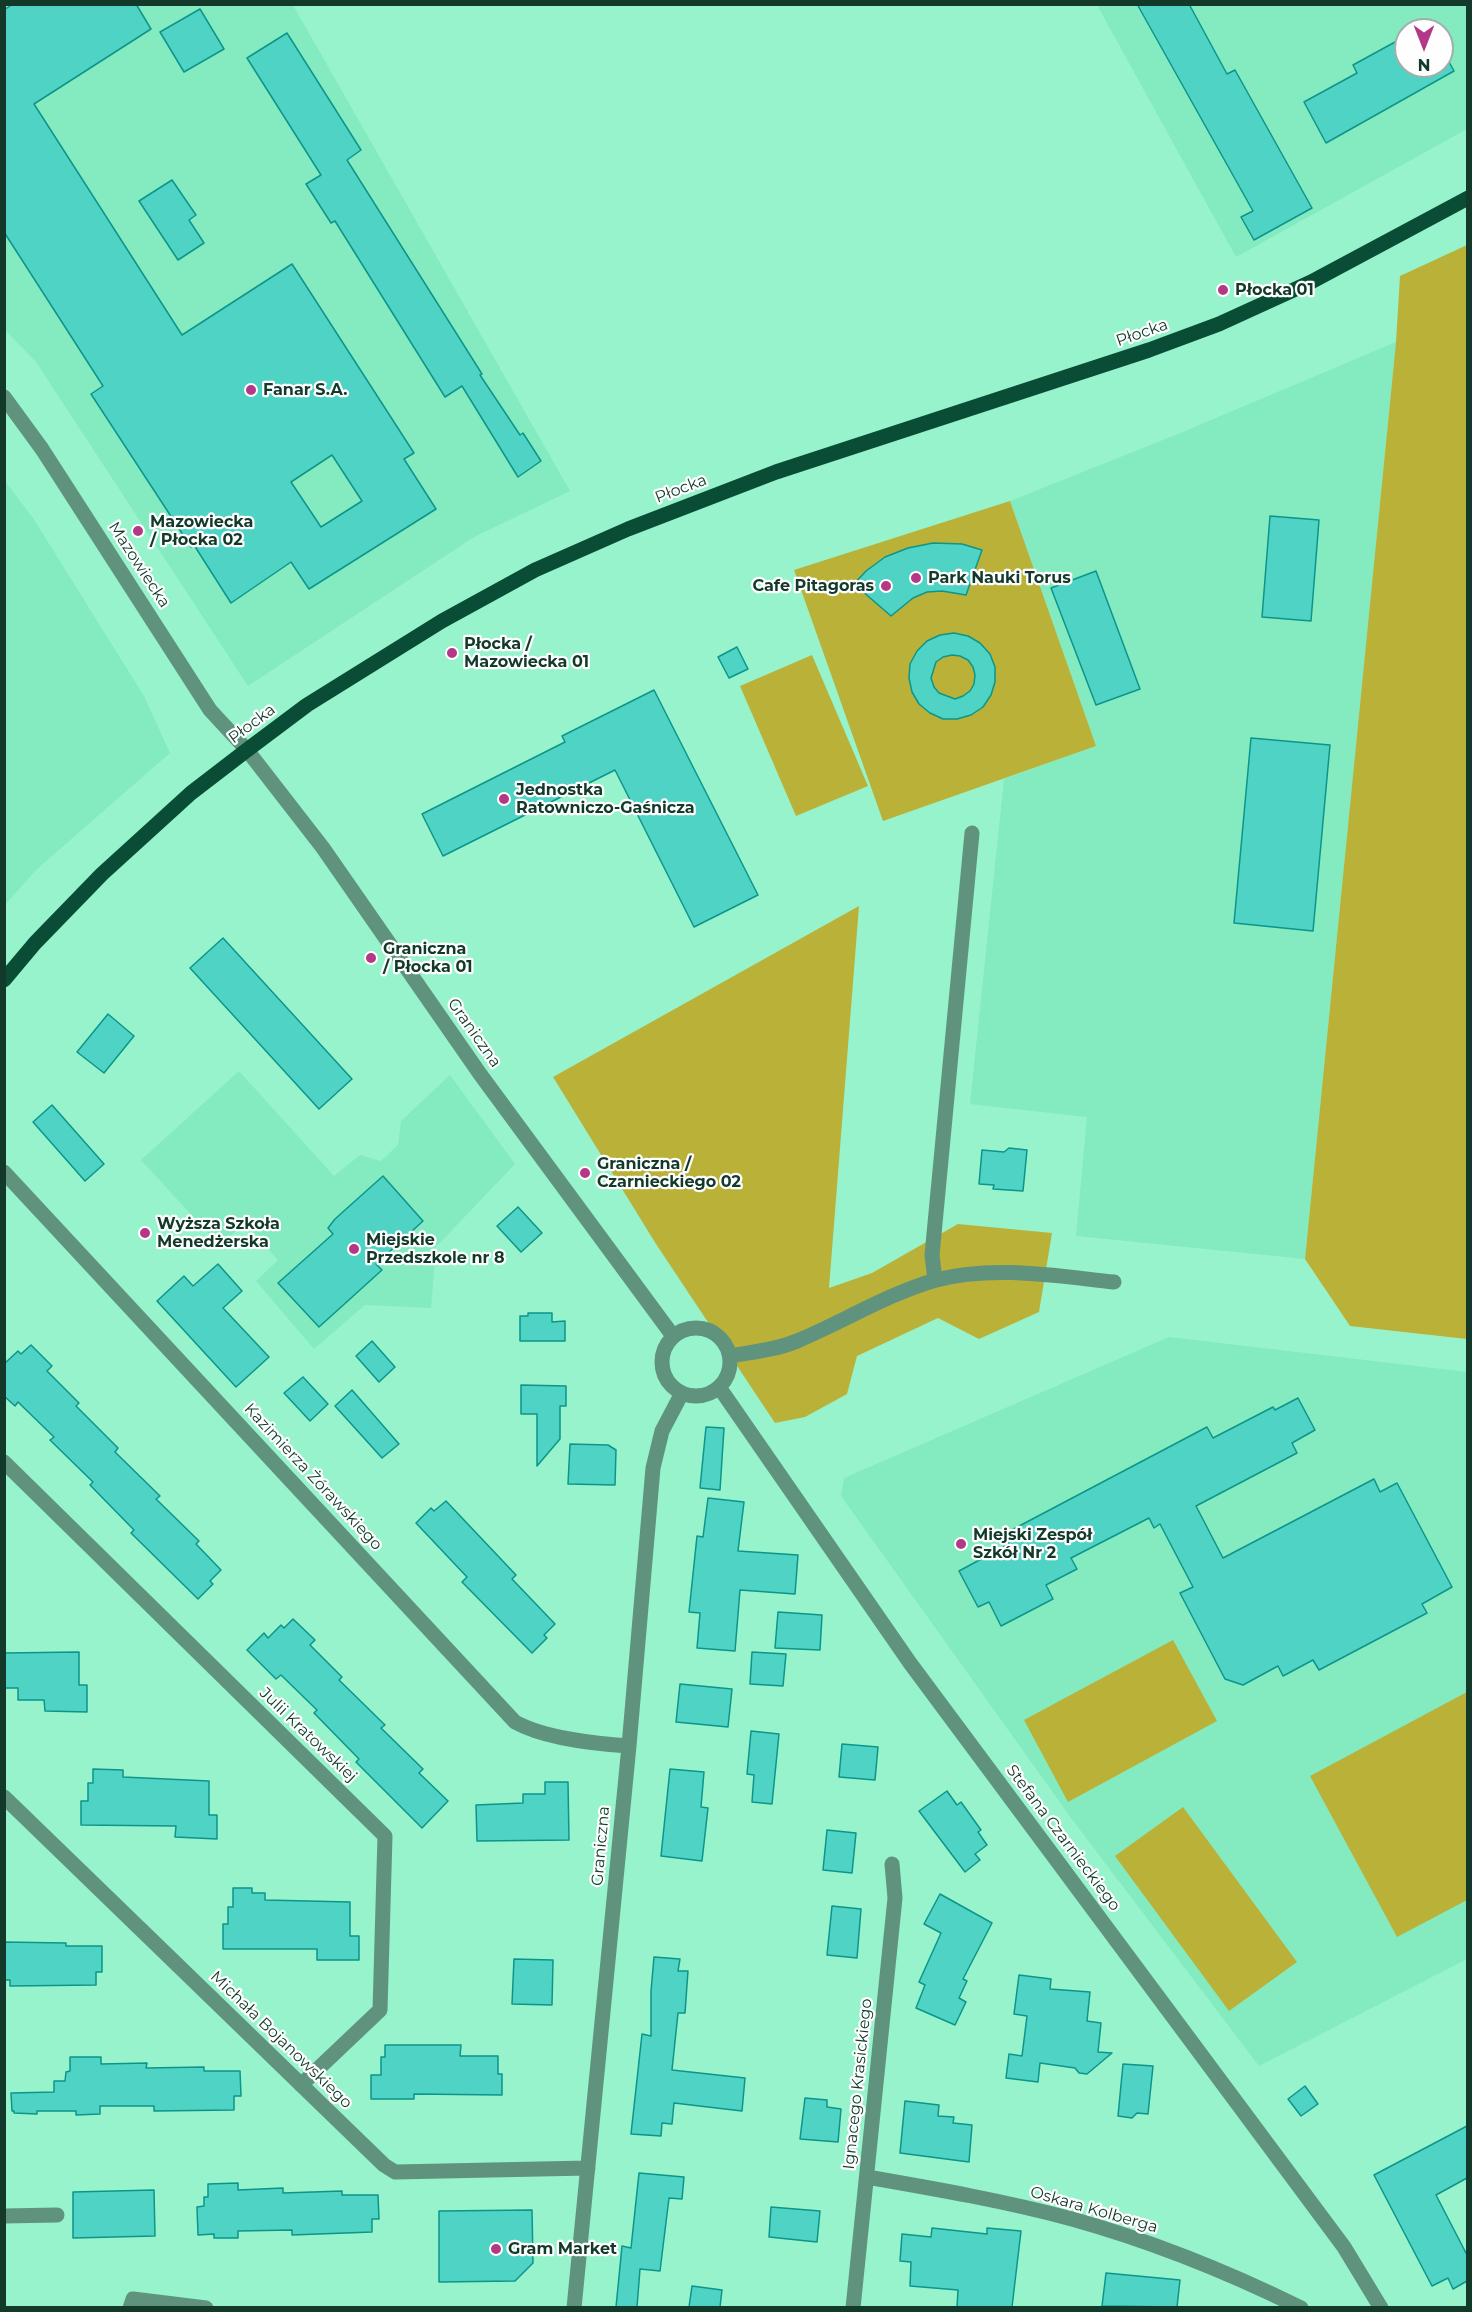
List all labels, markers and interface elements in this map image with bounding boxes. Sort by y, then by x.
north arrow [1394,18,1454,78]
text: N [1418,55,1430,74]
place label: Płocka 01 [1235,280,1314,300]
marker: Płocka 01 [1216,283,1230,297]
street label: Płocka [1113,315,1171,351]
place label: Fanar S.A. [263,380,347,400]
marker: Fanar S.A. [244,383,258,397]
street label: Płocka [652,470,710,508]
place label: Mazowiecka / Płocka 02 [150,512,253,550]
street label: Mazowiecka [104,519,174,611]
marker: Mazowiecka / Płocka 02 [131,524,145,538]
place label: Park Nauki Torus [928,568,1071,588]
marker: Park Nauki Torus [909,571,923,585]
place label: Cafe Pitagoras [752,576,874,596]
marker: Cafe Pitagoras [879,579,893,593]
place label: Płocka / Mazowiecka 01 [464,634,589,672]
marker: Płocka / Mazowiecka 01 [445,646,459,660]
street label: Płocka [225,700,279,748]
place label: Jednostka Ratowniczo-Gaśnicza [516,780,695,818]
marker: Jednostka Ratowniczo-Gaśnicza [497,792,511,806]
place label: Graniczna / Płocka 01 [383,939,472,977]
marker: Graniczna / Płocka 01 [364,951,378,965]
street label: Graniczna [443,995,505,1071]
place label: Graniczna / Czarnieckiego 02 [597,1154,741,1192]
marker: Graniczna / Czarnieckiego 02 [578,1166,592,1180]
place label: Wyższa Szkoła Menedżerska [157,1214,280,1252]
marker: Wyższa Szkoła Menedżerska [138,1226,152,1240]
place label: Miejskie Przedszkole nr 8 [366,1230,504,1268]
marker: Miejskie Przedszkole nr 8 [347,1242,361,1256]
street label: Kazimierza Żórawskiego [240,1400,386,1554]
place label: Miejski Zespół Szkół Nr 2 [973,1525,1092,1563]
marker: Miejski Zespół Szkół Nr 2 [954,1537,968,1551]
street label: Julii Kratowskiej [255,1684,361,1786]
street label: Stefana Czarnieckiego [1002,1761,1124,1915]
street label: Graniczna [588,1805,614,1887]
street label: Michała Bojanowskiego [206,1967,356,2113]
street label: Ignacego Krasickiego [839,1998,877,2170]
street label: Oskara Kolberga [1028,2183,1160,2237]
place label: Gram Market [508,2239,617,2259]
marker: Gram Market [489,2242,503,2256]

